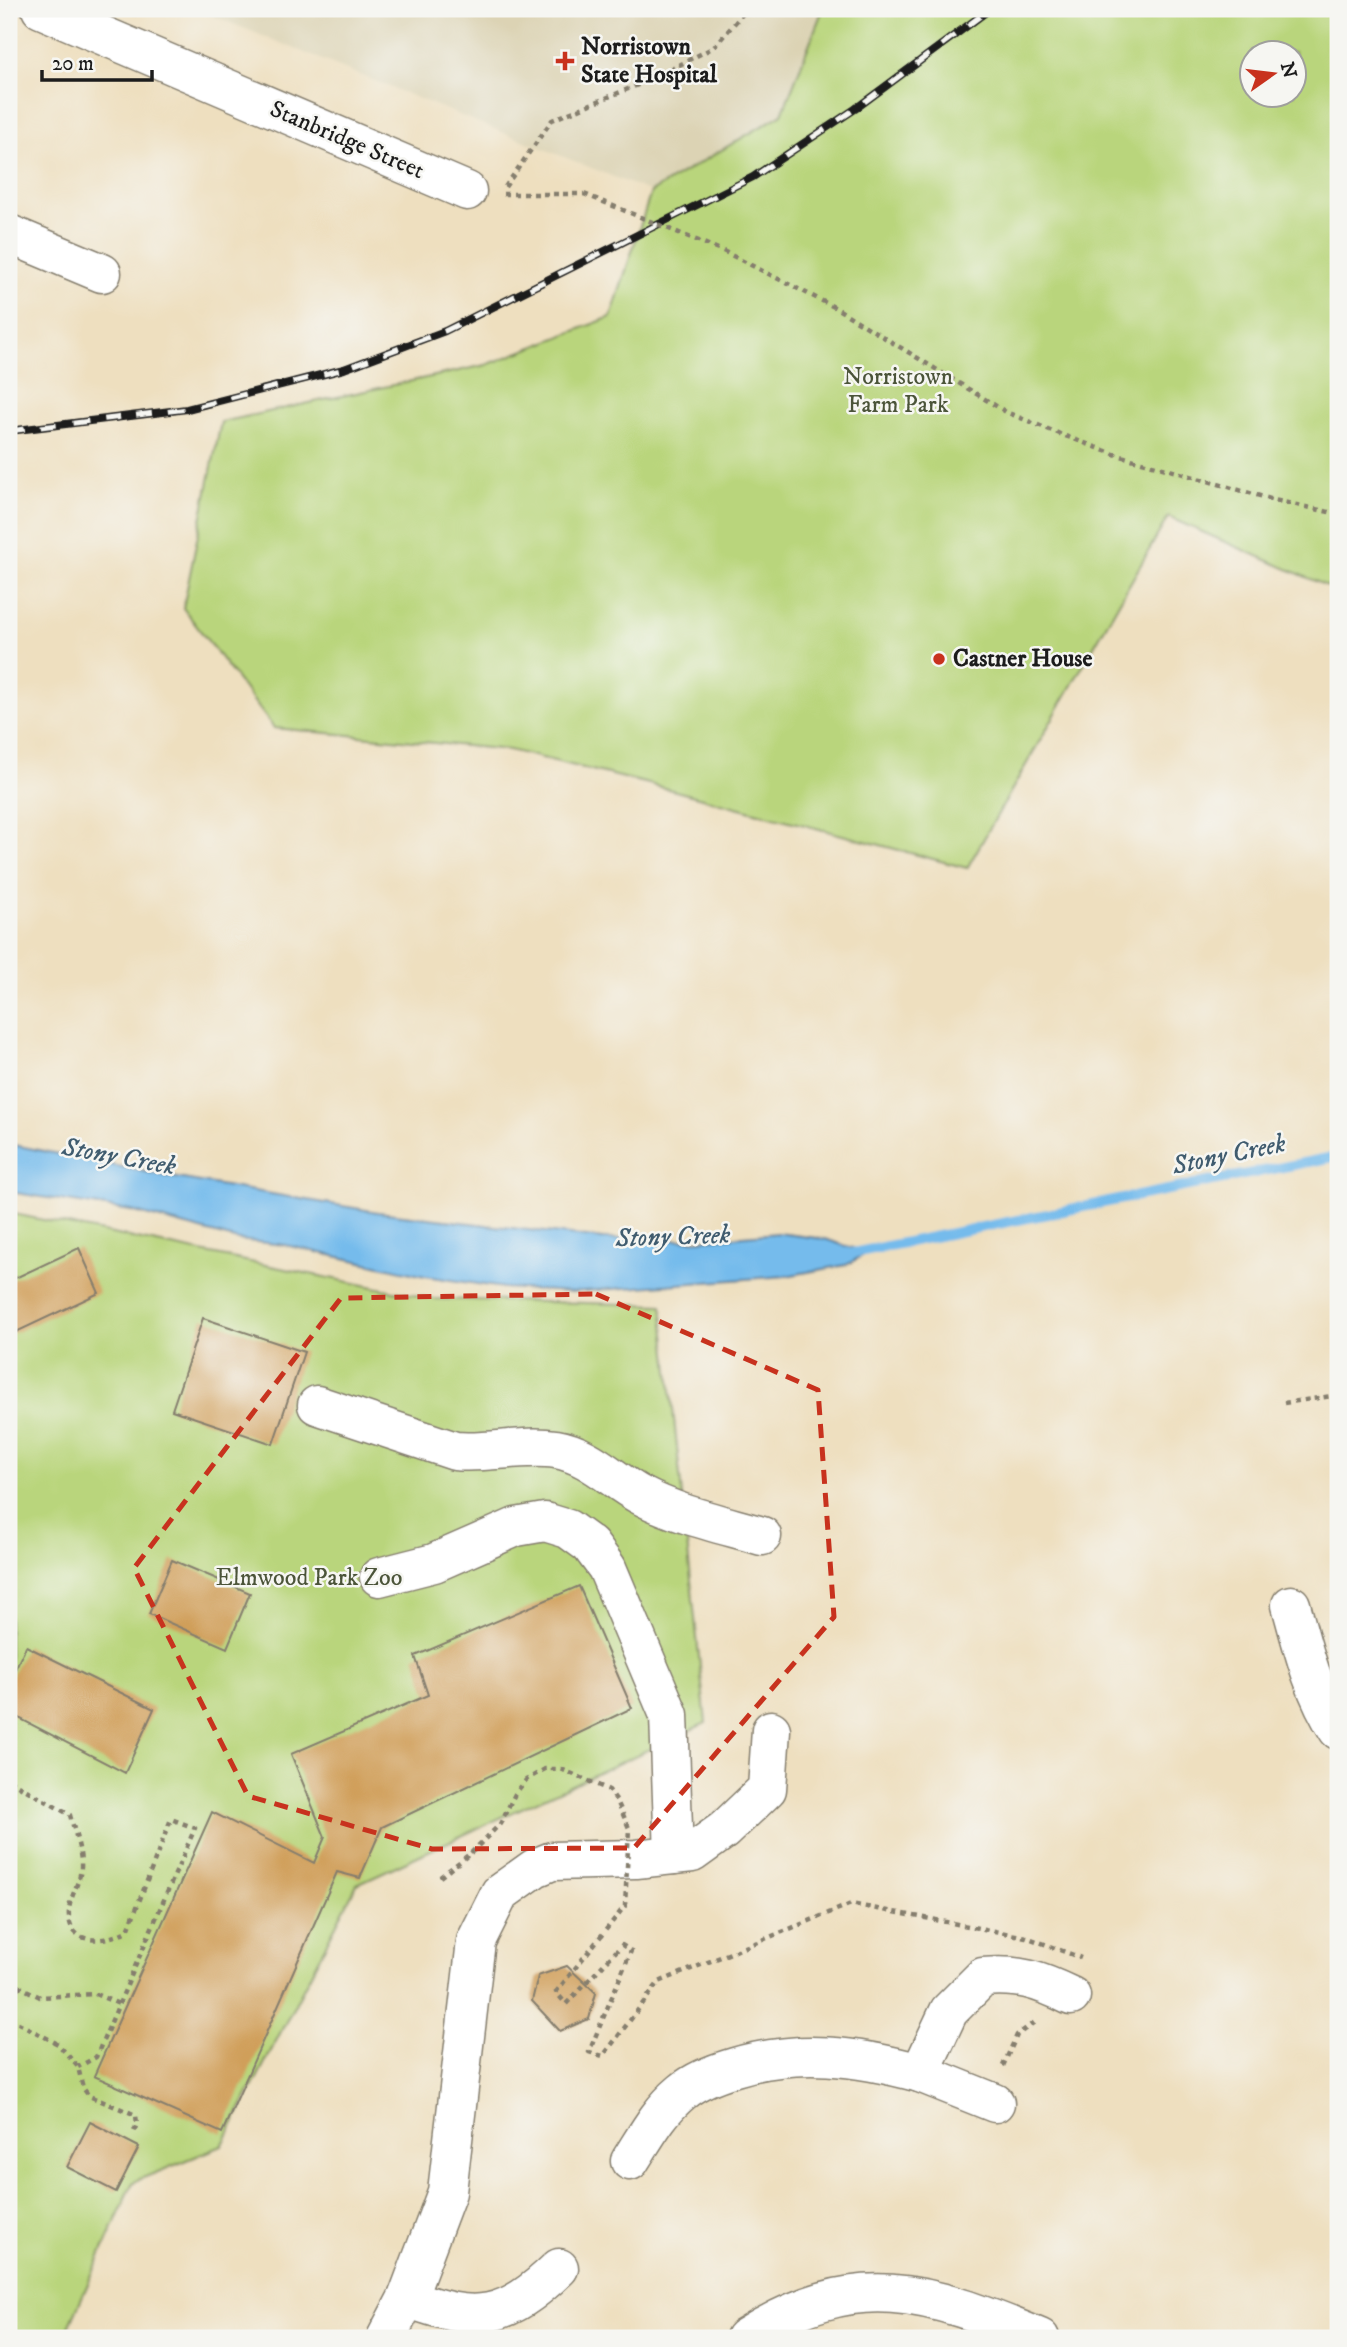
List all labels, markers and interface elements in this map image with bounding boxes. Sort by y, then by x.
place label: Norristown State Hospital [581,32,718,90]
scale bar [42,38,152,82]
north arrow [1238,38,1308,108]
text: 20 m [52,51,94,77]
marker: Norristown State Hospital [555,51,575,71]
text: N [1275,60,1301,81]
street label: Stanbridge Street [265,94,429,186]
park label: Norristown Farm Park [843,362,953,420]
place label: Castner House [953,644,1092,674]
marker: Castner House [931,651,947,667]
water label: Stony Creek [1168,1127,1289,1183]
water label: Stony Creek [59,1131,179,1183]
water label: Stony Creek [614,1218,731,1256]
park label: Elmwood Park Zoo [216,1563,402,1593]

